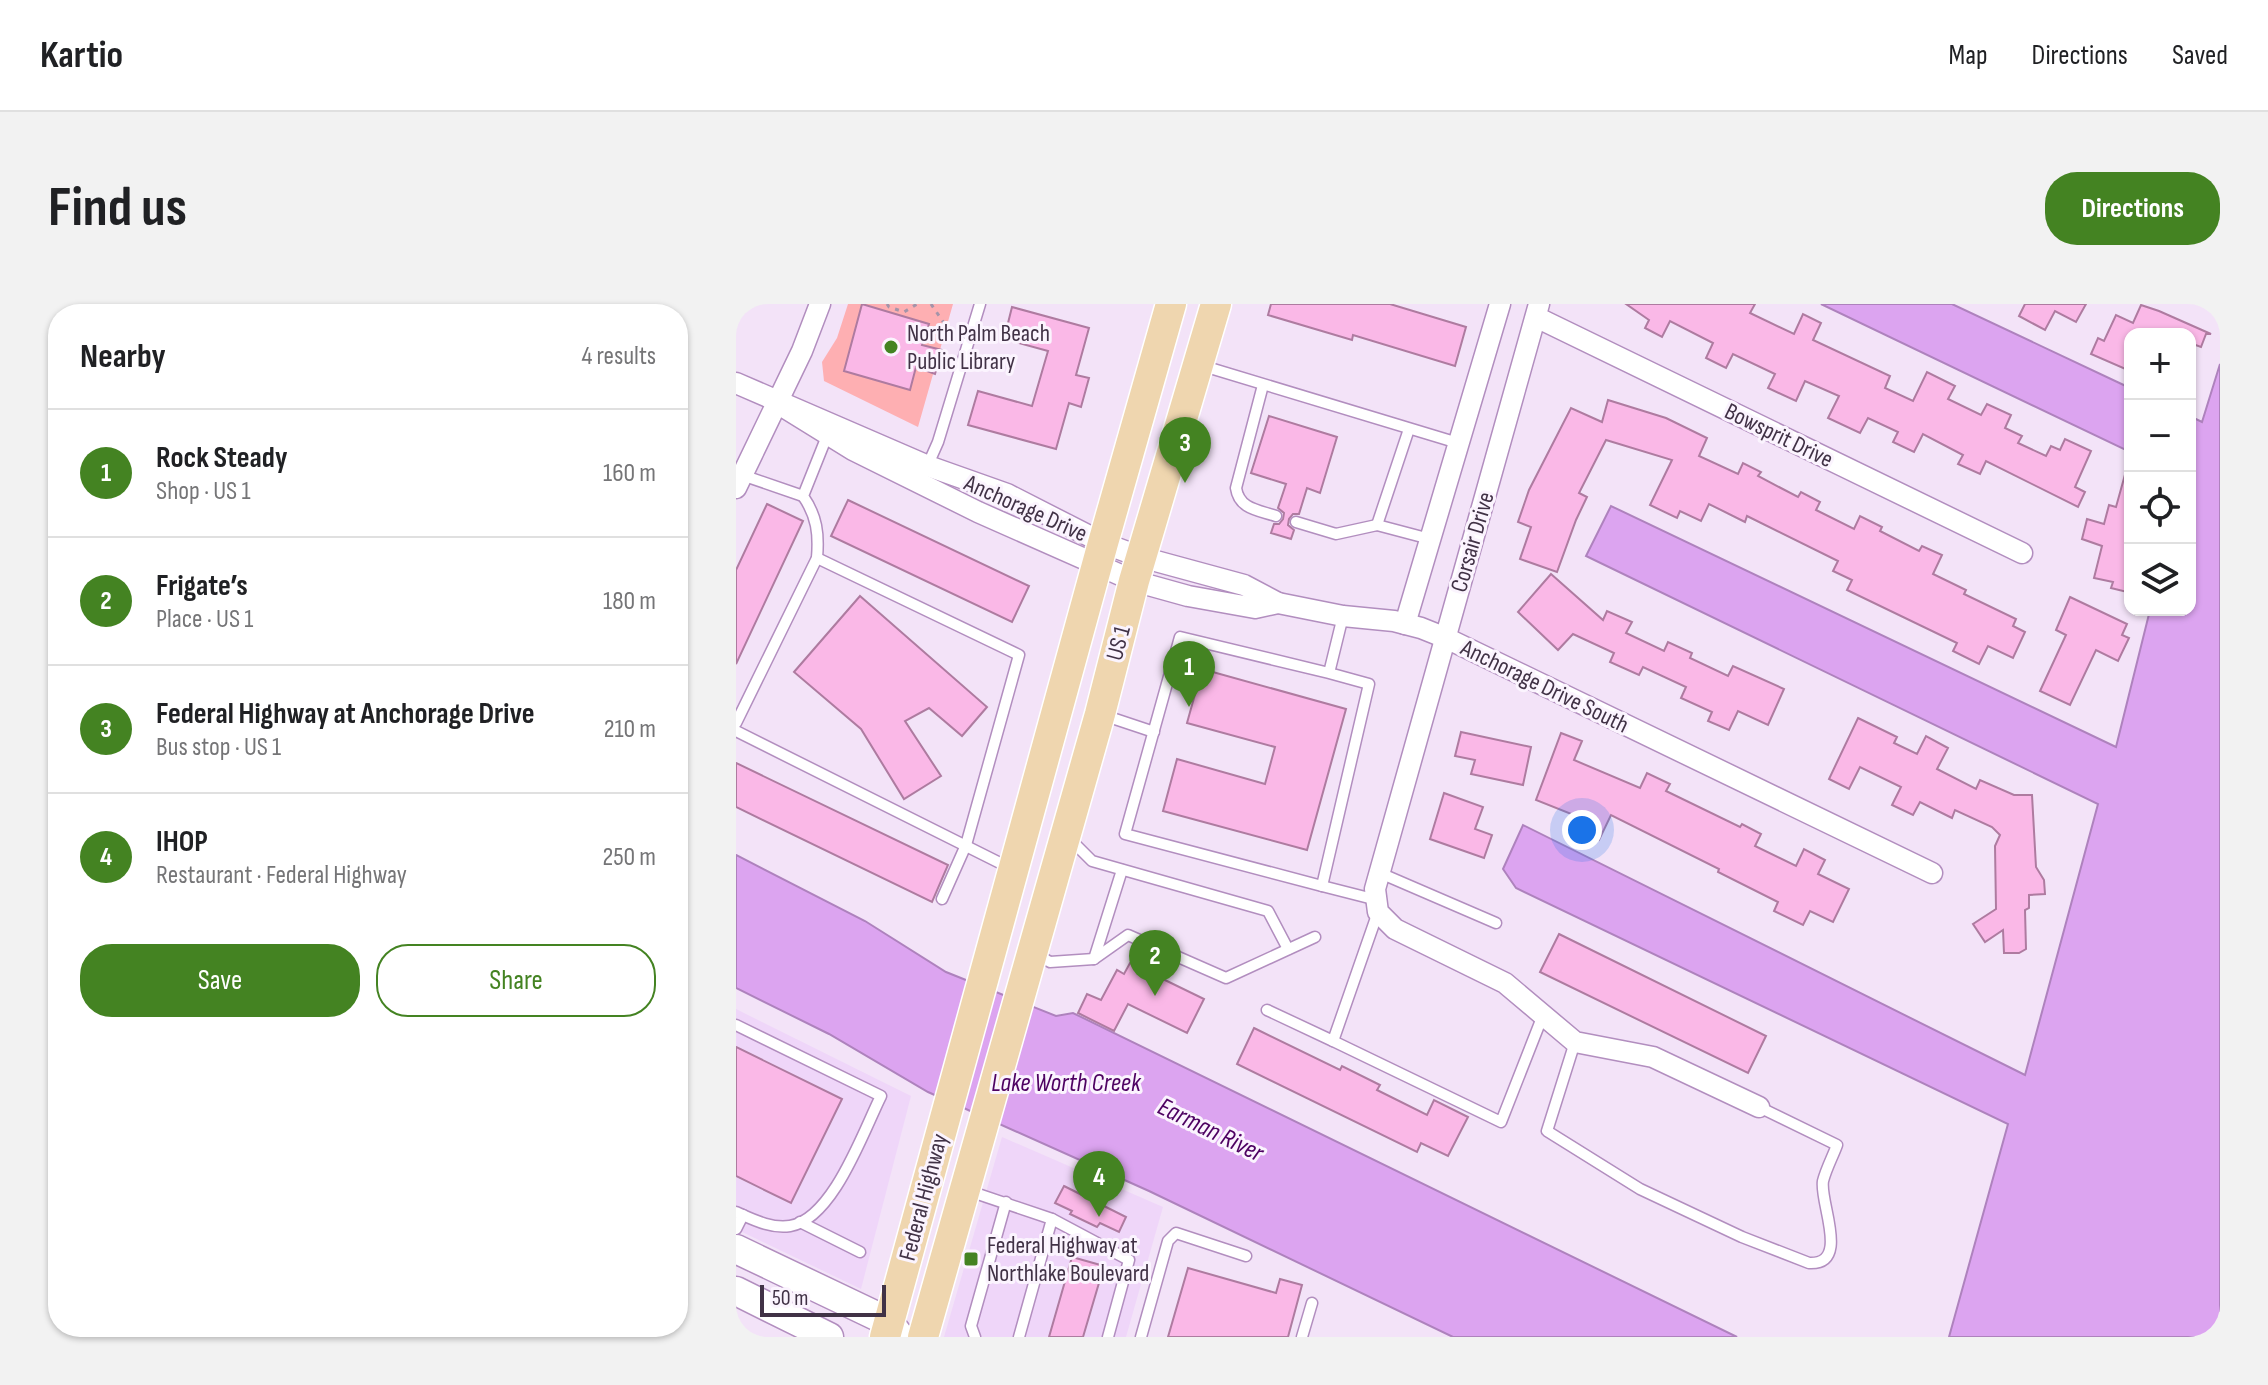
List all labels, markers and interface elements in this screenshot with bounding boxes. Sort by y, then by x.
text: Kartio [40,33,123,78]
text: Map [1949,39,1988,72]
text: Directions [2032,39,2128,72]
text: Saved [2172,39,2228,72]
button: Directions [2045,172,2220,245]
text: Find us [48,175,187,242]
place label: North Palm Beach Public Library [907,319,1050,376]
map controls [2124,328,2196,616]
button: + [2124,328,2196,400]
text: Nearby [80,336,166,377]
marker: North Palm Beach Public Library [882,338,900,356]
text: 4 results [581,341,656,372]
street label: Bowsprit Drive [1720,397,1838,474]
button: − [2124,400,2196,472]
pin: 3 [1159,417,1211,483]
text: Rock Steady [156,440,287,476]
text: 1 [101,458,111,489]
text: 160 m [603,458,656,489]
street label: Anchorage Drive [959,468,1092,548]
button: locate [2124,472,2196,544]
text: Shop · US 1 [156,476,250,507]
street label: Corsair Drive [1444,489,1501,596]
button: layers [2124,544,2196,616]
text: Frigate’s [156,568,248,604]
text: 2 [100,586,112,617]
text: 180 m [603,586,656,617]
text: Place · US 1 [156,604,253,635]
street label: US 1 [1100,622,1137,663]
street label: Anchorage Drive South [1455,633,1633,740]
pin: 1 [1163,641,1215,707]
text: Federal Highway at Anchorage Drive [156,696,535,732]
text: 3 [100,714,112,745]
text: 210 m [604,714,656,745]
text: Bus stop · US 1 [156,732,281,763]
your location [1562,810,1602,850]
text: IHOP [156,824,208,860]
text: 4 [100,842,112,873]
text: 250 m [602,842,656,873]
text: Restaurant · Federal Highway [156,860,407,891]
pin: 2 [1129,930,1181,996]
button: Save [80,944,360,1017]
button: Share [376,944,656,1017]
water label: Lake Worth Creek [991,1068,1142,1099]
water label: Earman River [1152,1092,1270,1170]
street label: Federal Highway [893,1131,954,1264]
pin: 4 [1073,1151,1125,1217]
place label: Federal Highway at Northlake Boulevard [987,1231,1149,1288]
marker: Federal Highway at Northlake Boulevard [962,1250,980,1268]
scale bar [760,1281,886,1317]
text: 50 m [772,1285,808,1312]

